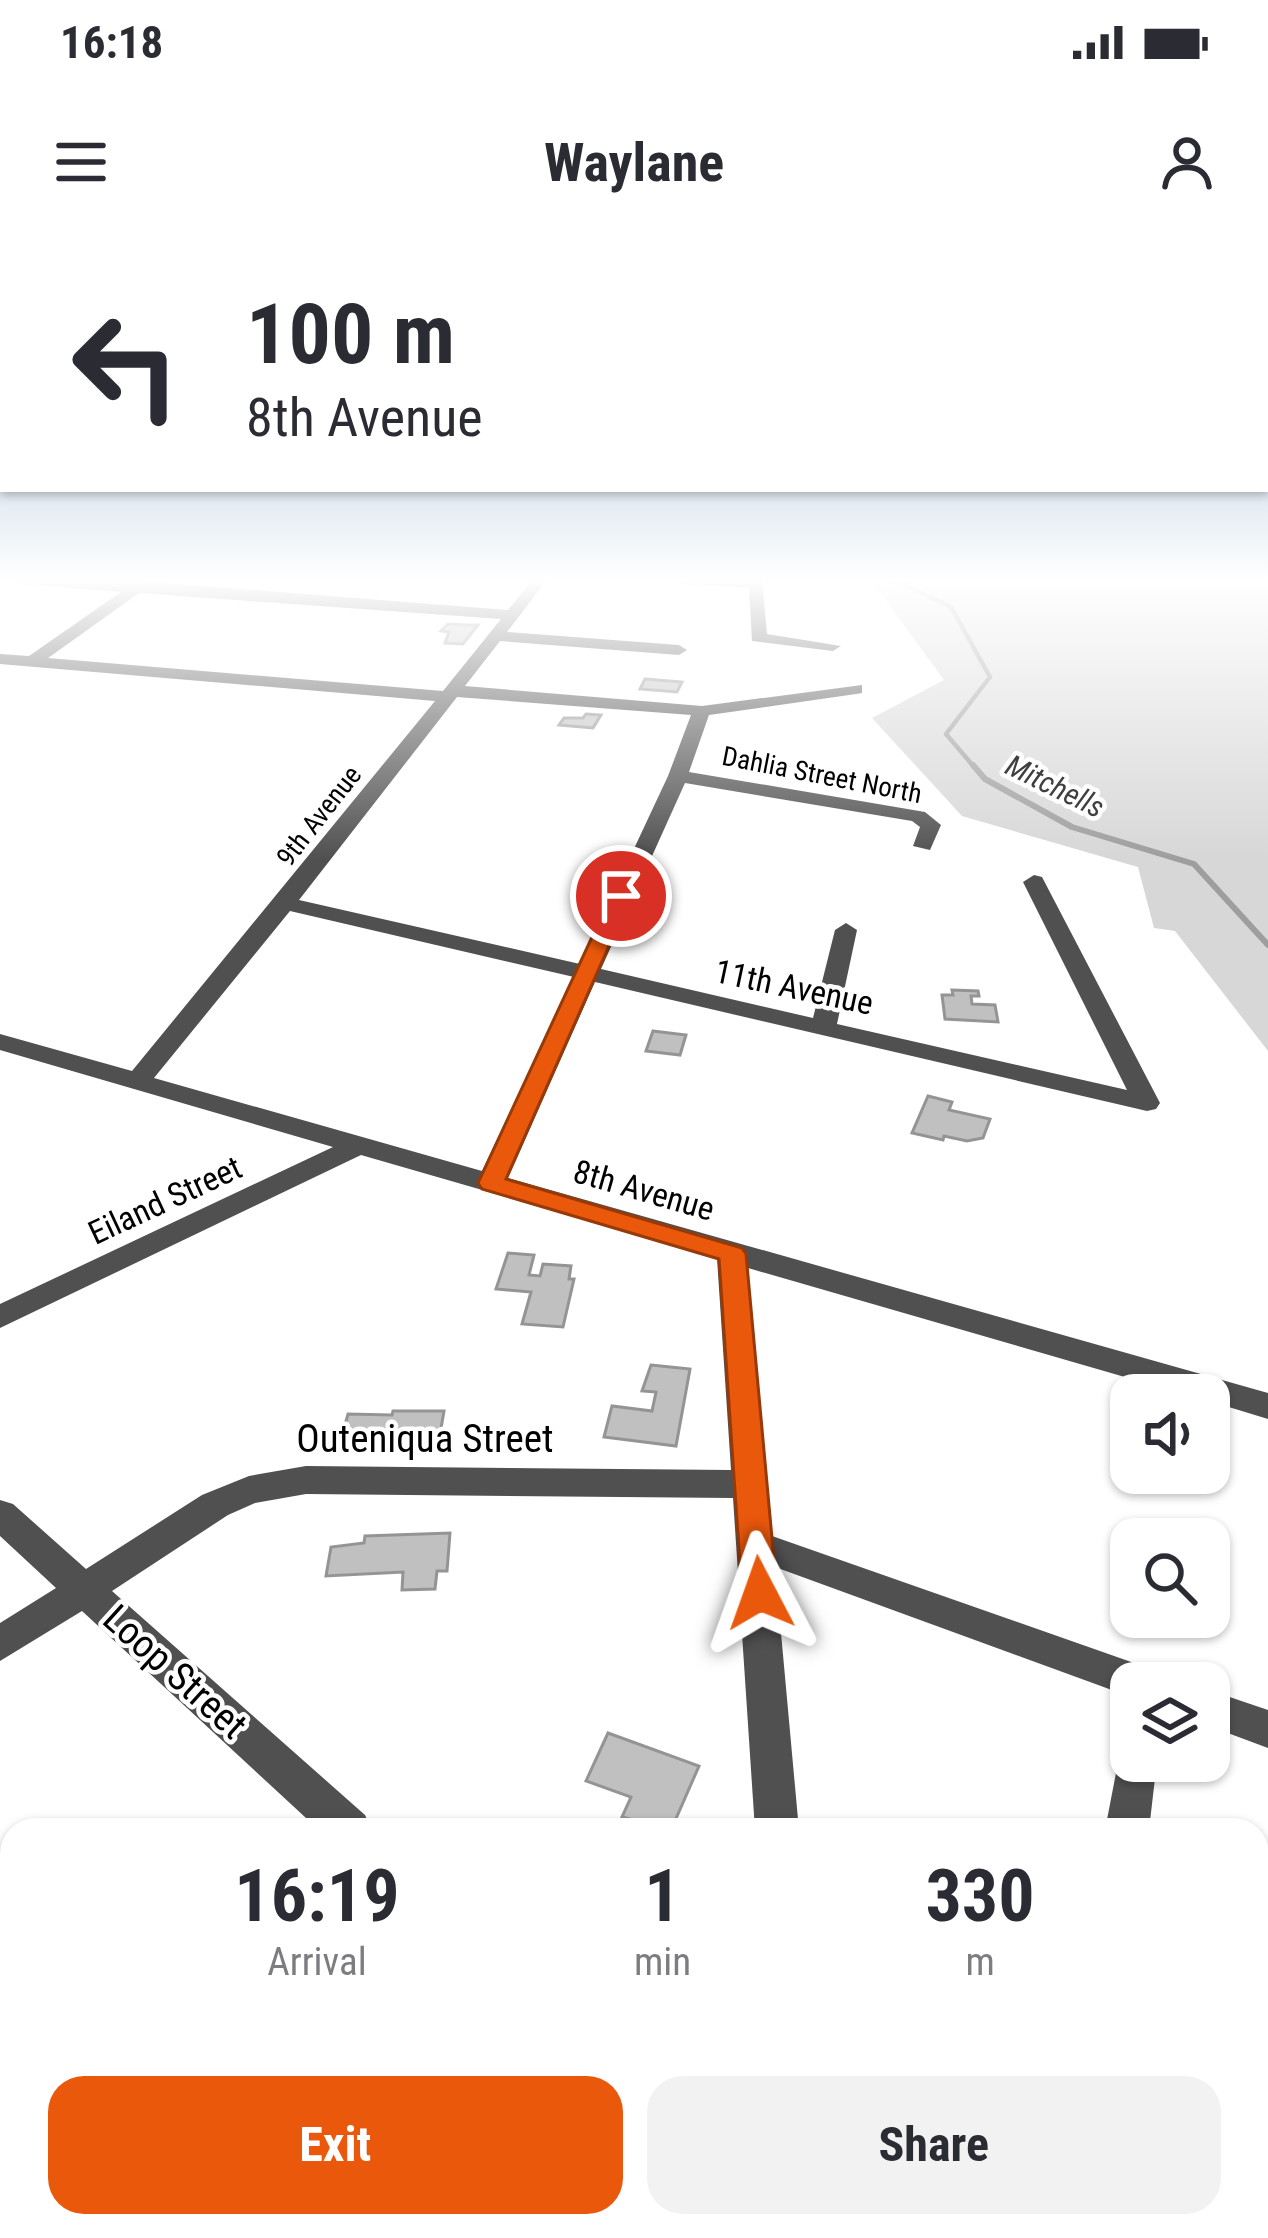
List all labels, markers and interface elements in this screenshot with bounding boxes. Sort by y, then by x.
text: 16:18 [60,16,163,69]
icon: menu [48,129,114,195]
icon: person [1154,129,1220,195]
text: Waylane [544,131,724,194]
text: 100 m [246,285,455,384]
icon: left [48,288,204,444]
text: 8th Avenue [246,386,483,449]
street label: Dahlia Street North [720,740,924,810]
water label: Mitchells [1000,747,1110,825]
street label: 9th Avenue [270,760,368,872]
pin [570,845,672,947]
icon: arrive [588,863,654,929]
street label: 11th Avenue [711,951,877,1023]
street label: Eiland Street [82,1148,248,1252]
street label: 8th Avenue [569,1151,719,1229]
map controls [1110,1374,1230,1782]
button: sound [1110,1374,1230,1494]
street label: Outeniqua Street [296,1416,554,1462]
button: search [1110,1518,1230,1638]
position arrow [697,1530,823,1656]
street label: Loop Street [94,1596,256,1748]
button: layers [1110,1662,1230,1782]
text: 16:19 [234,1854,400,1939]
text: 1 [644,1854,681,1939]
text: 330 [925,1854,1035,1939]
text: Arrival [267,1939,367,1985]
text: min [634,1939,691,1985]
text: m [965,1939,995,1985]
button: Exit [48,2076,623,2214]
button: Share [647,2076,1221,2214]

